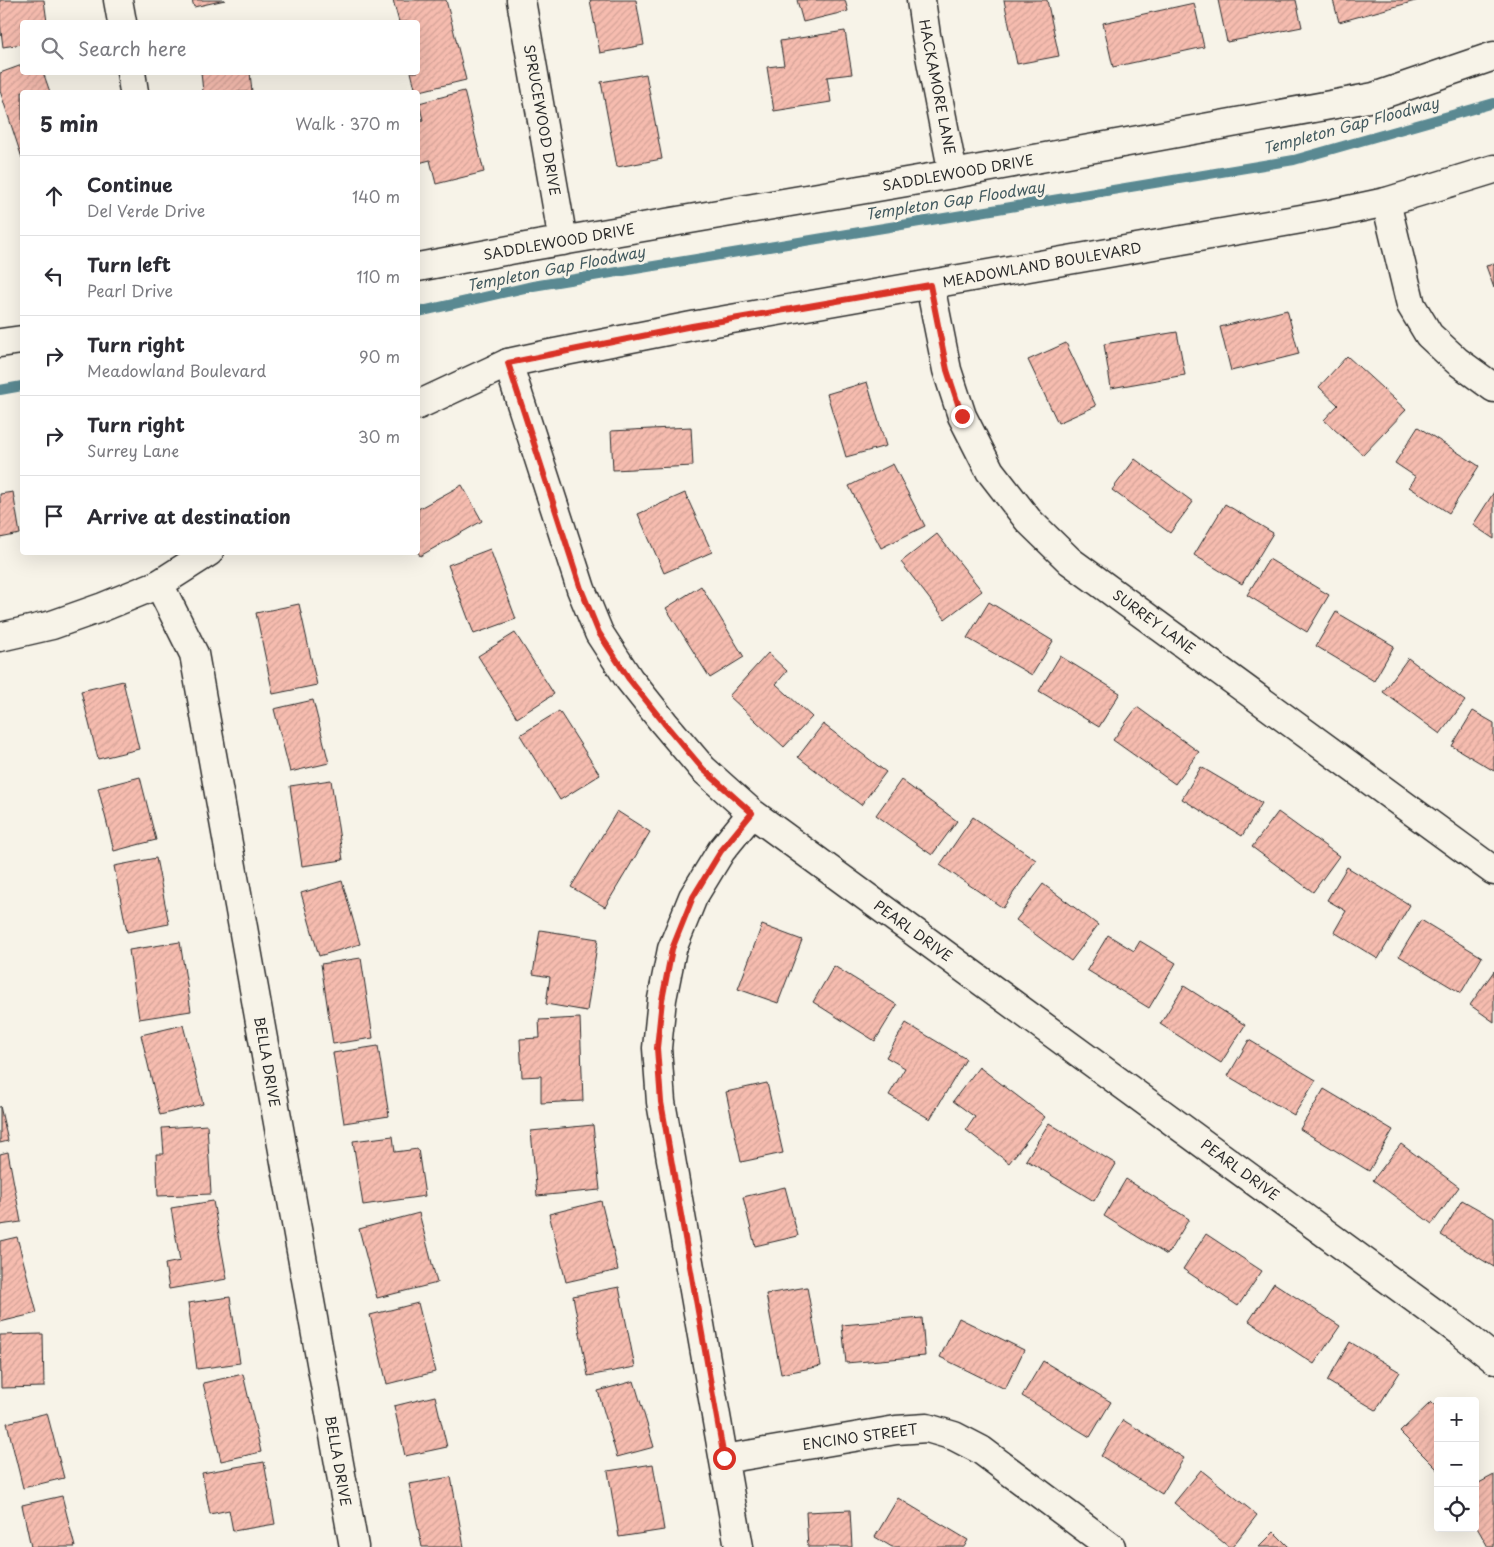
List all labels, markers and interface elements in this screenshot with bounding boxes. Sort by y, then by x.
street label: HACKAMORE LANE [914,17,961,156]
search box [20,20,420,75]
icon: search [38,34,66,62]
text: Search here [78,34,187,62]
street label: SPRUCEWOOD DRIVE [519,43,566,197]
water label: Templeton Gap Floodway [1260,90,1442,159]
text: 5 min [40,107,98,139]
text: Walk · 370 m [295,111,400,135]
street label: SADDLEWOOD DRIVE [880,149,1036,196]
text: Continue [87,170,173,198]
water label: Templeton Gap Floodway [864,174,1047,225]
icon: ahead [40,182,68,210]
text: 140 m [352,184,400,208]
text: Del Verde Drive [87,198,205,222]
street label: SADDLEWOOD DRIVE [481,218,637,265]
street label: MEADOWLAND BOULEVARD [941,237,1143,292]
water label: Templeton Gap Floodway [465,239,648,296]
text: Turn left [87,250,171,278]
icon: left [40,262,68,290]
text: 110 m [357,264,400,288]
text: Pearl Drive [87,278,173,302]
text: Turn right [87,330,185,358]
icon: right [40,342,68,370]
text: 90 m [359,344,400,368]
text: Meadowland Boulevard [87,358,266,382]
route end [951,405,974,428]
text: Turn right [87,410,185,438]
icon: right [40,422,68,450]
text: 30 m [358,424,400,448]
text: Surrey Lane [87,438,179,462]
icon: arrive [40,502,68,530]
text: Arrive at destination [87,502,291,530]
street label: SURREY LANE [1109,584,1200,659]
street label: PEARL DRIVE [870,895,957,966]
street label: BELLA DRIVE [249,1015,286,1109]
street label: PEARL DRIVE [1197,1134,1284,1205]
map controls [1434,1397,1479,1532]
button: + [1434,1397,1479,1442]
street label: BELLA DRIVE [320,1414,357,1508]
street label: ENCINO STREET [801,1418,919,1455]
button: − [1434,1442,1479,1487]
route start [713,1447,736,1470]
button: locate [1434,1487,1479,1532]

